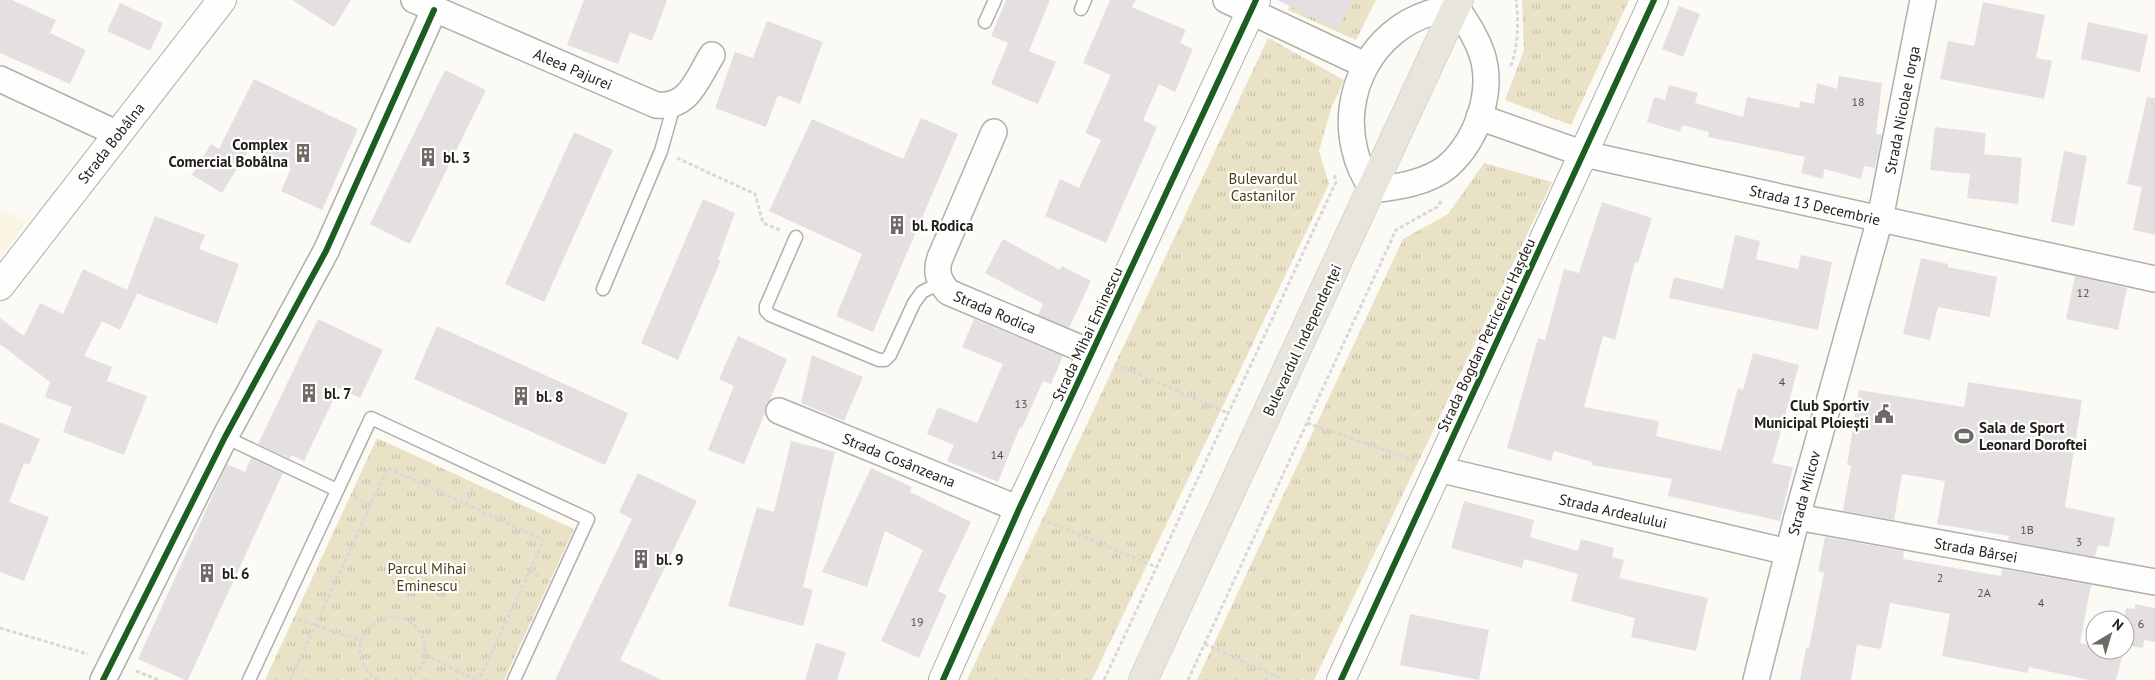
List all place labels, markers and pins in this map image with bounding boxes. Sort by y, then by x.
place label: Complex Comercial Bobâlna [169,135,288,171]
building icon: Complex Comercial Bobâlna [292,142,314,164]
building icon: bl. 3 [417,146,439,168]
place label: bl. 3 [443,148,470,167]
building icon: bl. Rodica [886,214,908,236]
place label: bl. Rodica [912,216,973,235]
building icon: bl. 7 [298,382,320,404]
place label: bl. 7 [324,384,351,403]
building icon: bl. 8 [510,385,532,407]
place label: bl. 8 [536,387,563,406]
place label: Club Sportiv Municipal Ploiești [1754,396,1870,432]
public building icon: Club Sportiv Municipal Ploiești [1873,403,1895,425]
place label: Sala de Sport Leonard Doroftei [1979,418,2087,454]
sports icon: Sala de Sport Leonard Doroftei [1953,425,1975,447]
building icon: bl. 9 [630,548,652,570]
place label: bl. 9 [656,550,683,569]
building icon: bl. 6 [196,562,218,584]
place label: bl. 6 [222,564,249,583]

